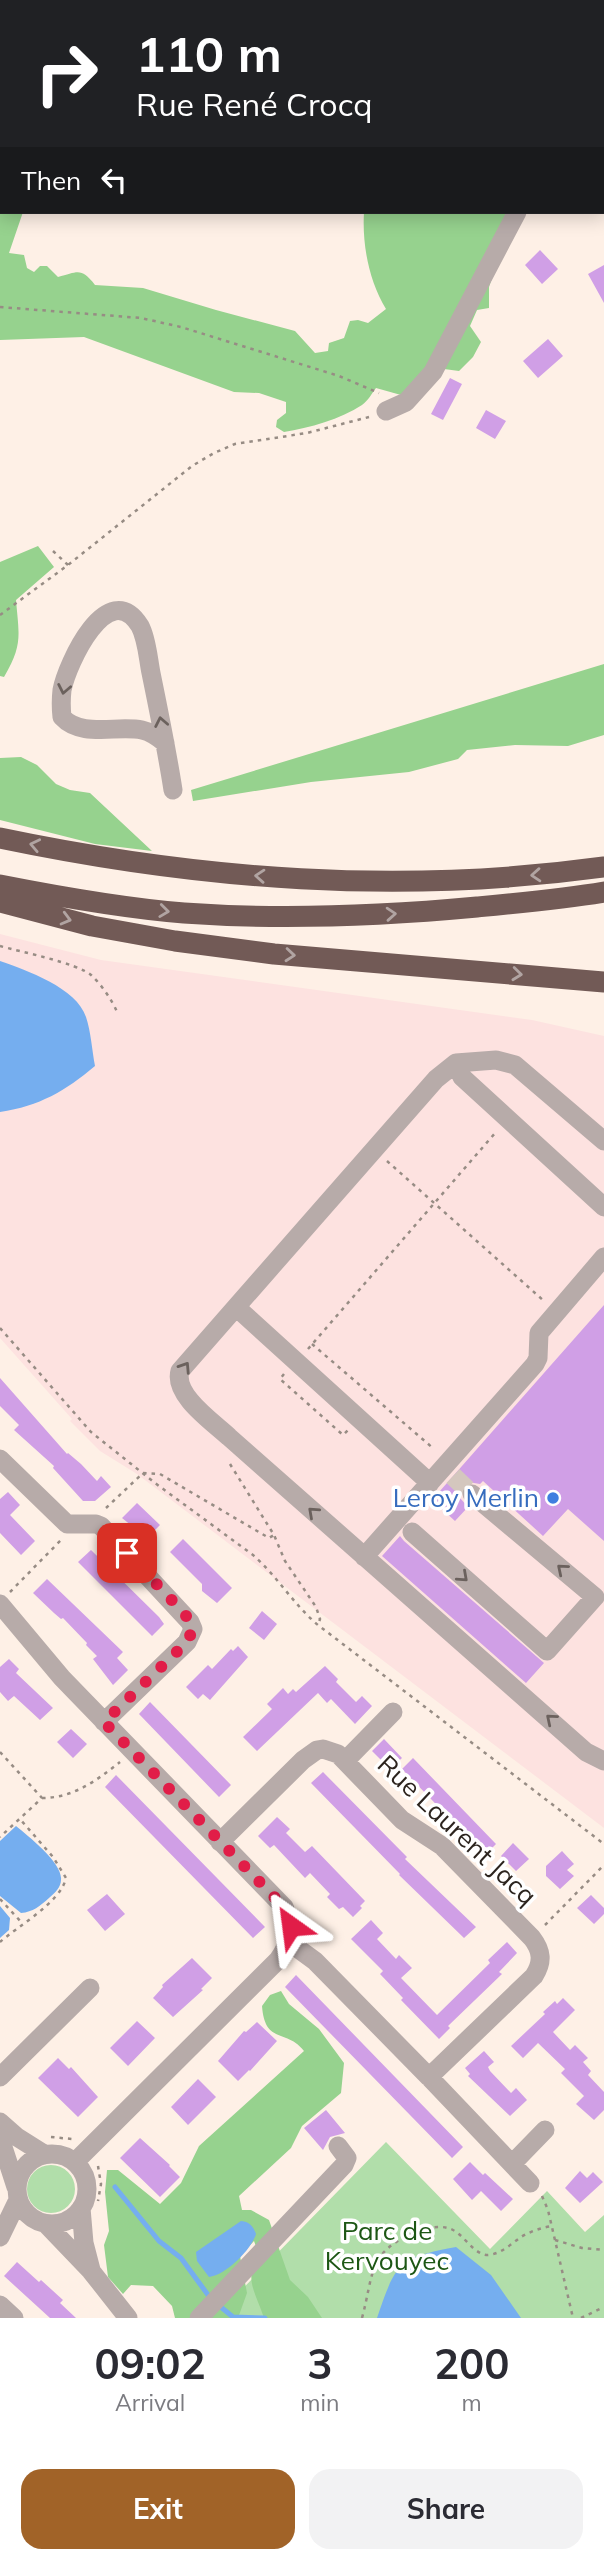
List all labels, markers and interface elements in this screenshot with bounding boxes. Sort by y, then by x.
text: 110 m [136,23,282,84]
icon: right [21,28,112,119]
text: Rue René Crocq [136,84,372,124]
icon: left [95,161,133,199]
text: Then [21,164,81,197]
one-way arrow [57,683,72,695]
one-way arrow [155,716,170,728]
one-way arrow [29,839,41,853]
one-way arrow [530,867,541,882]
one-way arrow [254,869,265,884]
one-way arrow [158,903,170,918]
one-way arrow [386,907,397,922]
one-way arrow [60,911,72,926]
one-way arrow [285,947,296,962]
one-way arrow [511,967,523,982]
one-way arrow [176,1362,189,1375]
place label: Leroy Merlin [393,1481,539,1514]
marker: Leroy Merlin [545,1490,561,1506]
one-way arrow [308,1507,321,1520]
pin [97,1523,157,1583]
icon: arrive [108,1534,146,1572]
one-way arrow [557,1565,569,1578]
one-way arrow [455,1569,468,1581]
one-way arrow [546,1715,559,1727]
street label: Rue Laurent Jacq [371,1747,544,1912]
position arrow [254,1889,328,1963]
park label: Parc de Kervouyec [325,2214,449,2277]
text: 09:02 [95,2337,206,2390]
text: 3 [307,2337,332,2390]
text: 200 [434,2337,509,2390]
text: Arrival [115,2388,185,2417]
text: min [300,2388,339,2417]
text: m [462,2388,482,2417]
button: Exit [21,2469,295,2549]
button: Share [309,2469,583,2549]

